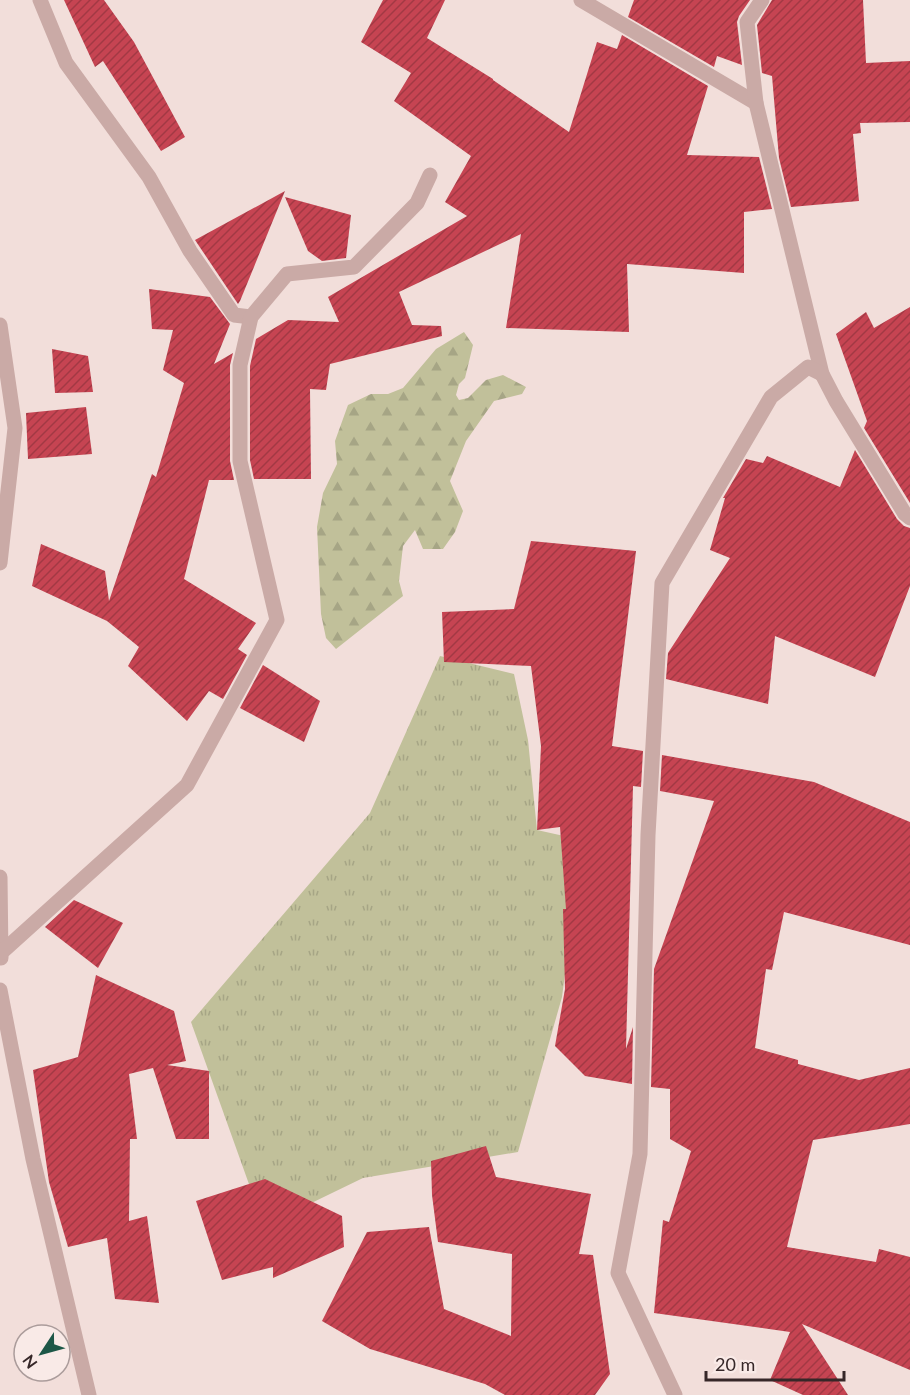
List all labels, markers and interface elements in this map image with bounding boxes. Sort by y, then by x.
north arrow [12,1323,72,1383]
scale bar [706,1344,844,1382]
text: N [18,1352,41,1373]
text: 20 m [715,1353,755,1375]

